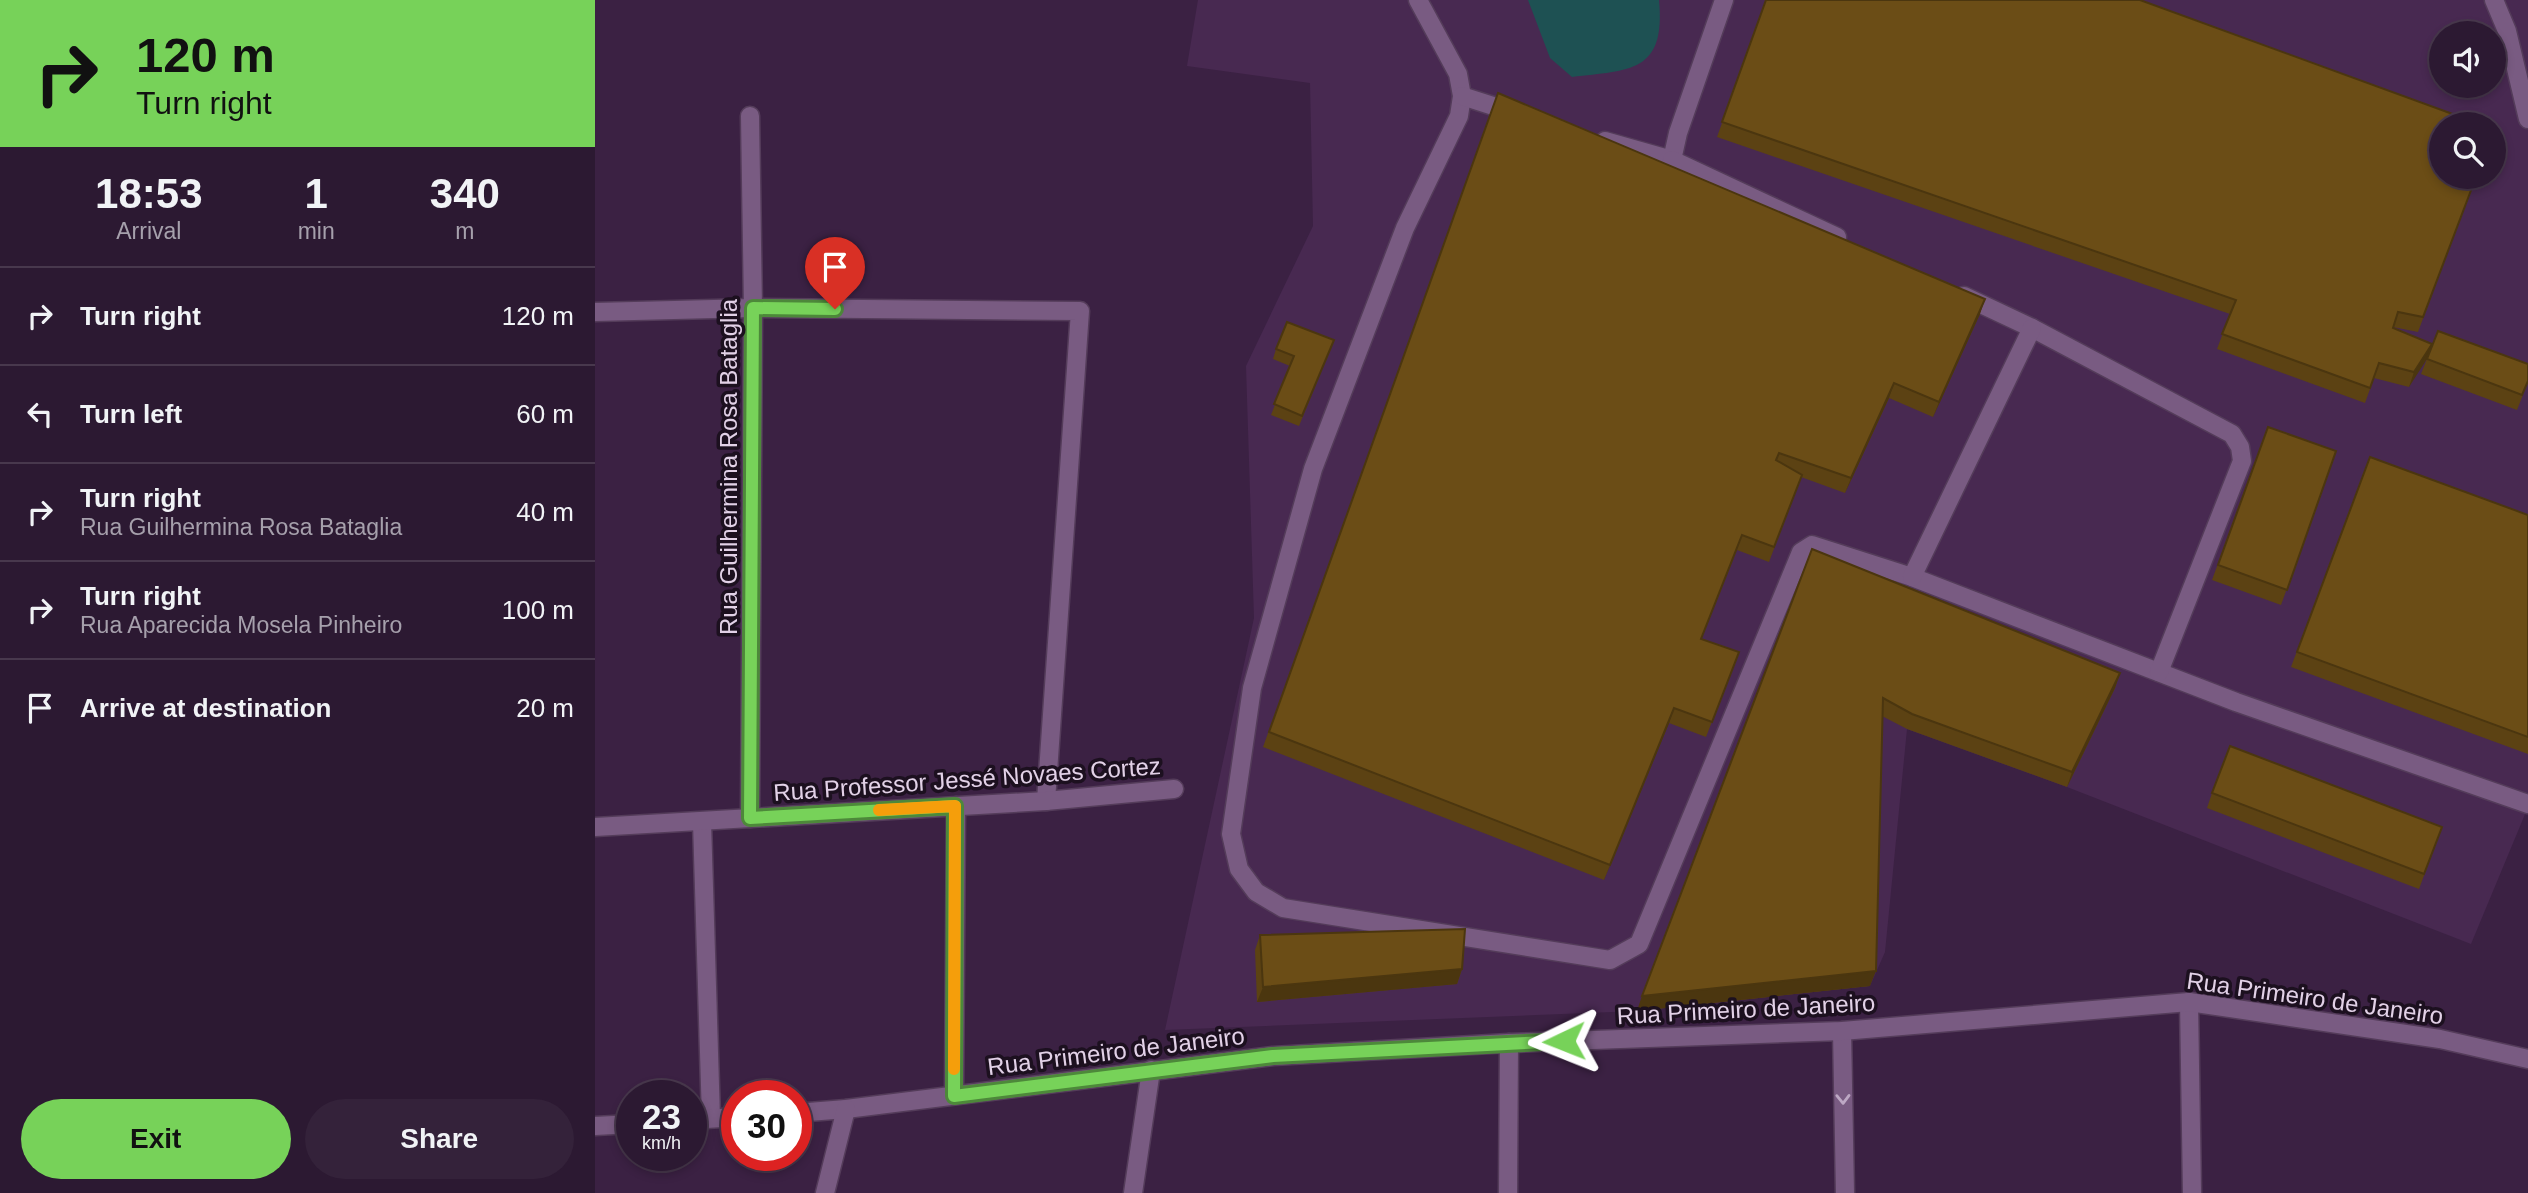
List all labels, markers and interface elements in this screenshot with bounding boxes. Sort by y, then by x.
map controls [2429,21,2506,189]
button: sound [2429,21,2506,98]
icon: right [21,28,112,119]
text: 120 m [136,28,275,82]
text: Turn right [136,85,272,121]
button: search [2429,112,2506,189]
text: 18:53 [95,170,203,217]
text: 1 [304,170,328,217]
text: 340 [430,170,500,217]
text: Arrival [116,218,181,244]
text: min [298,218,335,244]
text: m [455,218,474,244]
pin [805,237,865,309]
icon: arrive [816,248,854,286]
icon: right [21,297,59,335]
street label: Rua Guilhermina Rosa Bataglia [715,298,742,635]
text: Turn right [80,301,201,331]
text: 120 m [502,301,574,331]
icon: left [21,395,59,433]
text: Turn left [80,399,182,429]
text: 60 m [516,399,574,429]
text: Turn right [80,483,201,513]
icon: right [21,493,59,531]
text: 40 m [516,497,574,527]
text: Rua Guilhermina Rosa Bataglia [80,514,402,540]
text: Turn right [80,581,201,611]
icon: right [21,591,59,629]
text: 100 m [502,595,574,625]
text: Rua Aparecida Mosela Pinheiro [80,612,402,638]
icon: arrive [21,689,59,727]
text: Arrive at destination [80,693,331,723]
text: 20 m [516,693,574,723]
street label: Rua Professor Jessé Novaes Cortez [772,752,1162,806]
street label: Rua Primeiro de Janeiro [2185,967,2445,1029]
street label: Rua Primeiro de Janeiro [1616,989,1876,1029]
position arrow [1527,1004,1601,1078]
street label: Rua Primeiro de Janeiro [986,1022,1246,1080]
speed limit sign: 30 [721,1080,812,1171]
one-way arrow [1835,1094,1851,1104]
text: 23 [642,1097,681,1136]
button: Exit [21,1099,291,1179]
button: Share [305,1099,574,1179]
text: km/h [642,1133,681,1153]

